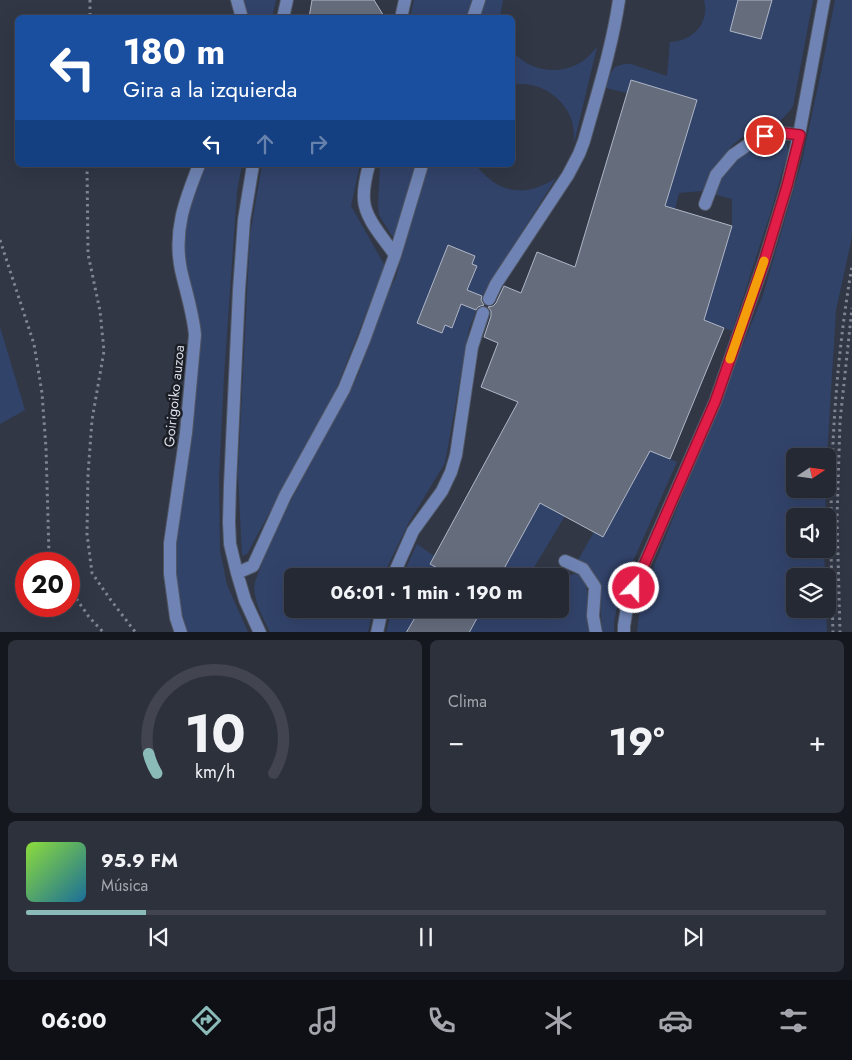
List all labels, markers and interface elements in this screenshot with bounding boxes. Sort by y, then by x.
text: 180 m [123,27,225,77]
icon: left [40,35,105,100]
text: Gira a la izquierda [123,73,297,105]
pin [744,115,786,157]
icon: arrive [751,122,779,150]
icon: left [198,130,226,158]
icon: ahead [251,130,279,158]
icon: right [304,130,332,158]
street label: Goirigoiko auzoa [159,344,189,448]
north arrow [786,448,836,498]
map controls [786,448,836,618]
button: sound [786,508,836,558]
speed limit sign: 20 [15,552,80,617]
position arrow [607,561,659,613]
button: layers [786,568,836,618]
text: 06:01 · 1 min · 190 m [330,579,523,606]
text: Clima [448,690,487,713]
text: 10 [185,696,245,772]
text: 19° [609,714,665,769]
text: − [448,721,465,762]
text: + [809,721,826,762]
text: km/h [195,759,235,785]
text: 95.9 FM [101,847,178,874]
text: Música [101,874,148,897]
icon: previous [145,923,173,951]
icon: pause [412,923,440,951]
icon: next [679,923,707,951]
icon: directions [189,1003,224,1038]
icon: music [306,1003,341,1038]
icon: phone [424,1003,459,1038]
icon: climate [541,1003,576,1038]
icon: car [658,1003,693,1038]
icon: filters [776,1003,811,1038]
text: 06:00 [41,1004,107,1036]

